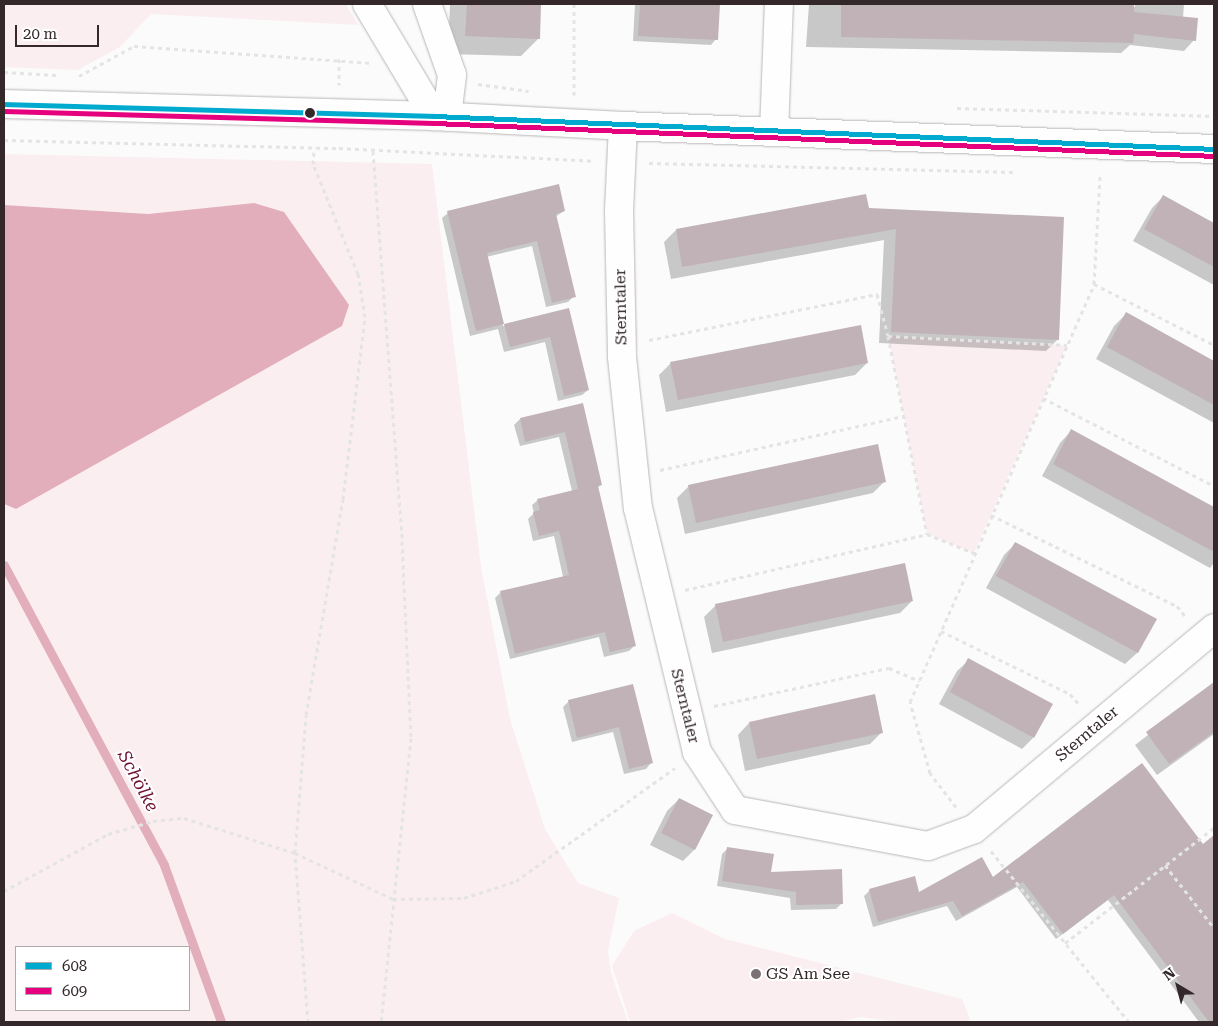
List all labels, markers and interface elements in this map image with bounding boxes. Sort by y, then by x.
scale bar [18,15,101,47]
text: 20 m [23,25,57,43]
unlabelled marker [305,108,315,118]
street label: Sterntaler [611,269,631,345]
street label: Sterntaler [666,667,704,745]
street label: Sterntaler [1052,702,1122,766]
water label: Schölke [113,747,163,815]
legend [15,946,190,1011]
text: 608 [62,957,87,975]
north arrow [1153,961,1203,1011]
place label: GS Am See [766,964,850,984]
text: N [1160,964,1178,984]
marker: GS Am See [750,968,762,980]
text: 609 [62,982,87,1000]

